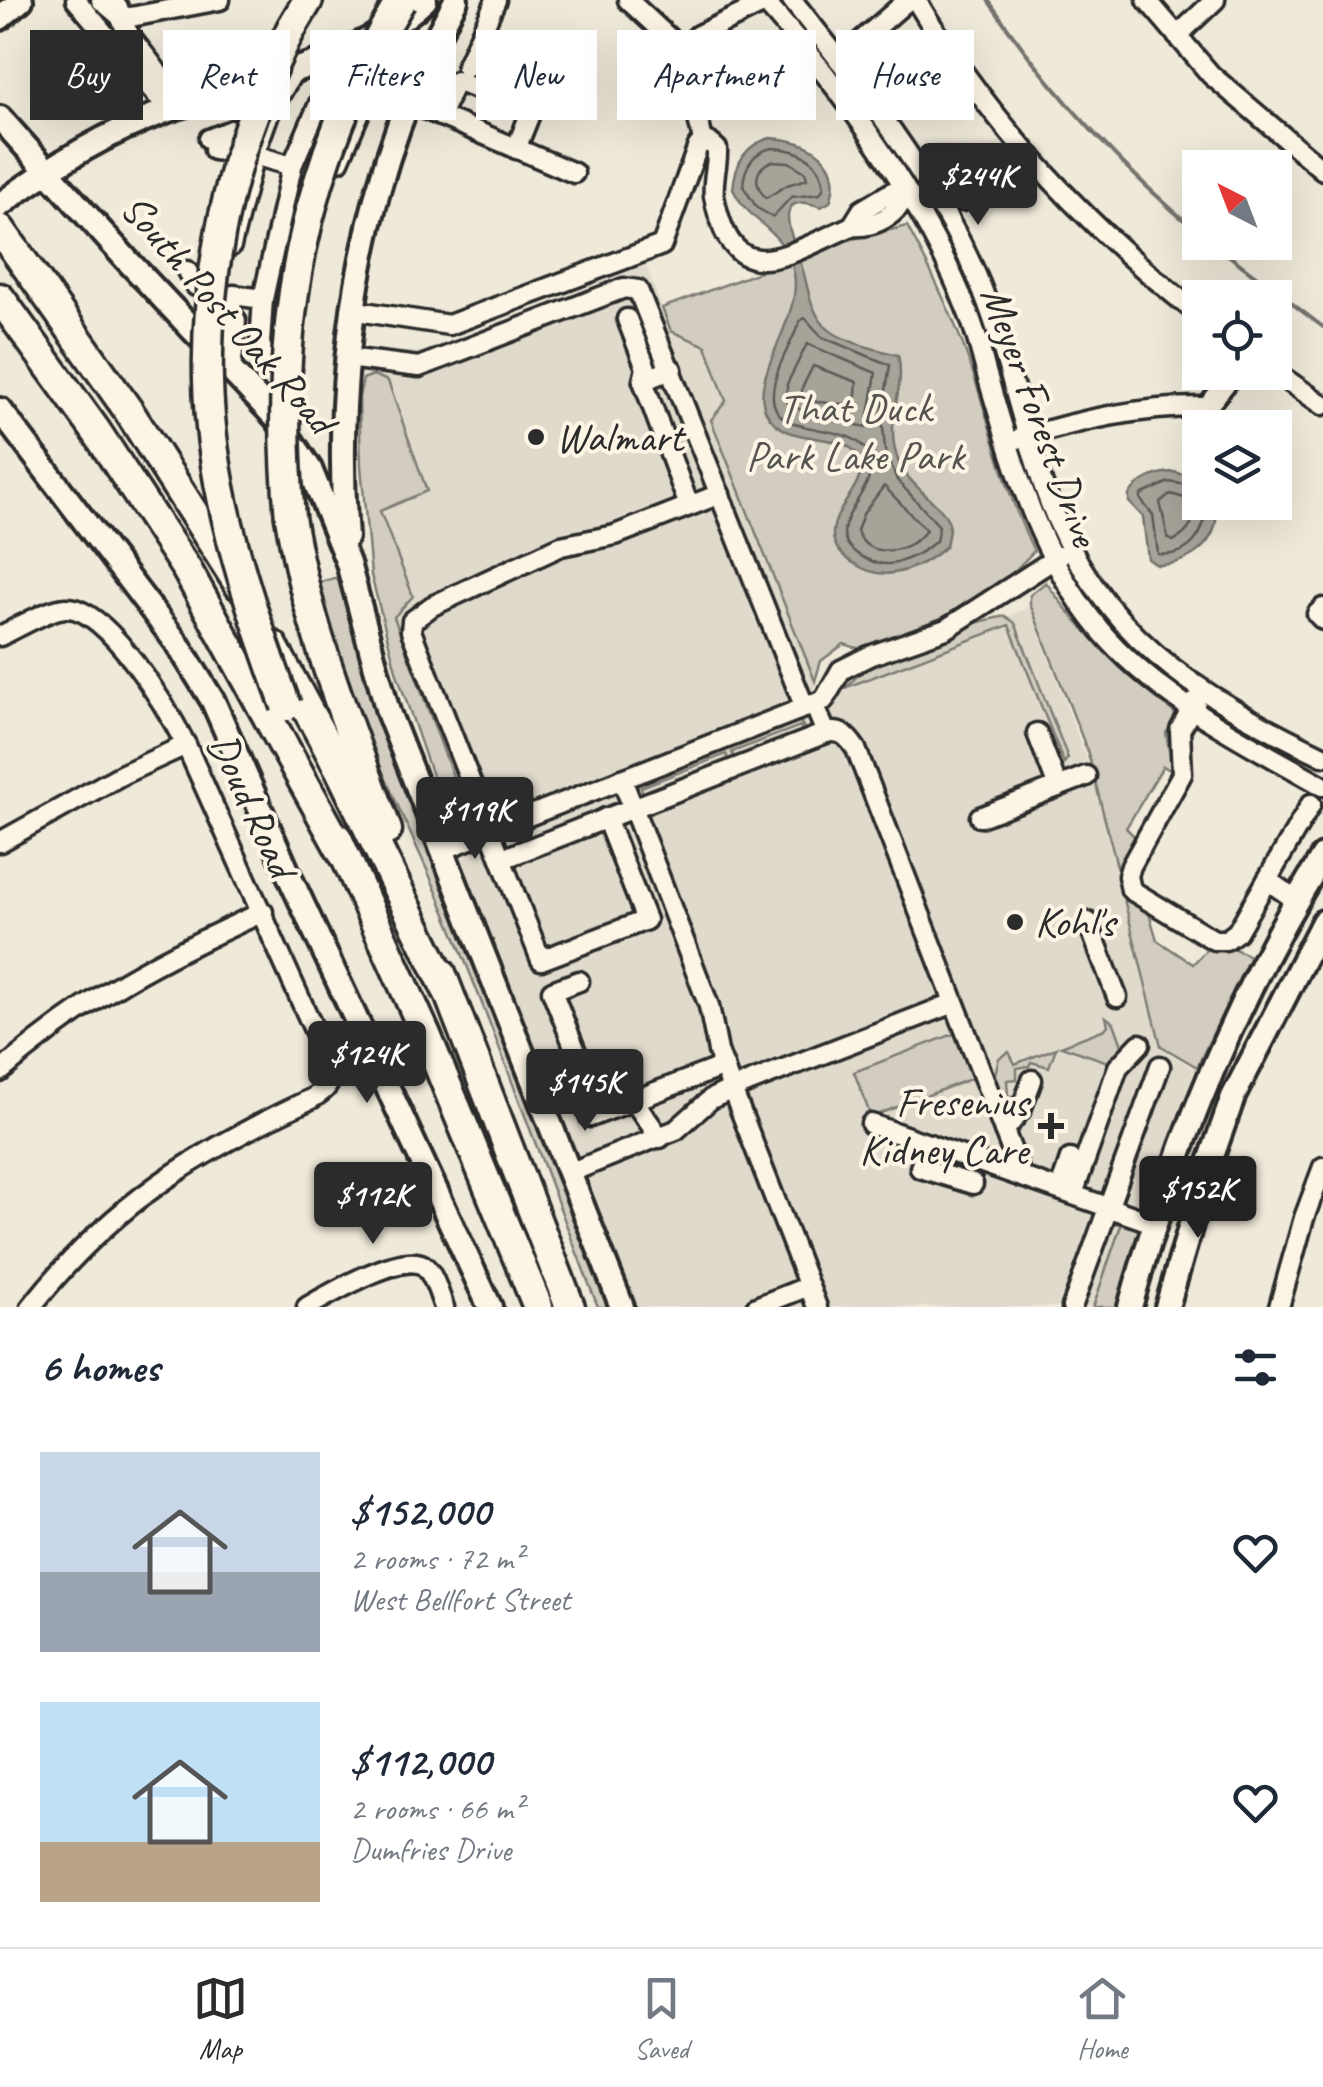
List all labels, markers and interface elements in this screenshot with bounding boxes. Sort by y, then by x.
chip: Buy [30,30,143,120]
chip: Rent [163,30,290,120]
chip: Filters [310,30,456,120]
chip: New [476,30,597,120]
chip: Apartment [617,30,816,120]
chip: House [836,30,974,120]
pin: $244K [908,143,1048,228]
north arrow [1182,150,1292,260]
map controls [1182,150,1292,520]
text: $244K [941,155,1015,196]
street label: South Post Oak Road [109,183,350,449]
street label: Meyer Forest Drive [969,279,1112,555]
button: locate [1182,280,1292,390]
park label: That Duck Park Lake Park [746,382,967,483]
button: layers [1182,410,1292,520]
place label: Walmart [556,411,687,464]
marker: Walmart [525,426,547,448]
street label: Doud Road [196,725,311,891]
pin: $119K [405,777,545,862]
text: $119K [438,789,512,830]
place label: Kohl's [1035,896,1118,949]
marker: Kohl's [1004,911,1026,933]
pin: $124K [297,1021,437,1106]
text: $124K [330,1033,404,1074]
pin: $145K [515,1049,655,1134]
text: $145K [548,1061,622,1102]
place label: Fresenius Kidney Care [859,1076,1032,1177]
marker: Fresenius Kidney Care [1038,1113,1064,1139]
pin: $152K [1128,1156,1268,1241]
pin: $112K [303,1162,443,1247]
text: $152K [1161,1168,1235,1209]
text: $112K [336,1174,410,1215]
icon: filters [1228,1340,1283,1395]
text: 6 homes [40,1341,159,1394]
text: $152,000 [350,1485,490,1538]
icon: home [120,1492,240,1612]
icon: heart [1228,1525,1283,1580]
text: 2 rooms · 72 m² [350,1538,523,1579]
text: West Bellfort Street [350,1579,570,1620]
text: $112,000 [350,1735,491,1788]
icon: home [120,1742,240,1862]
icon: heart [1228,1775,1283,1830]
text: 2 rooms · 66 m² [350,1788,523,1829]
text: Dumfries Drive [350,1829,511,1870]
tab: Map [193,1971,248,2066]
tab: Saved [634,1971,689,2066]
tab: Home [1075,1971,1130,2066]

